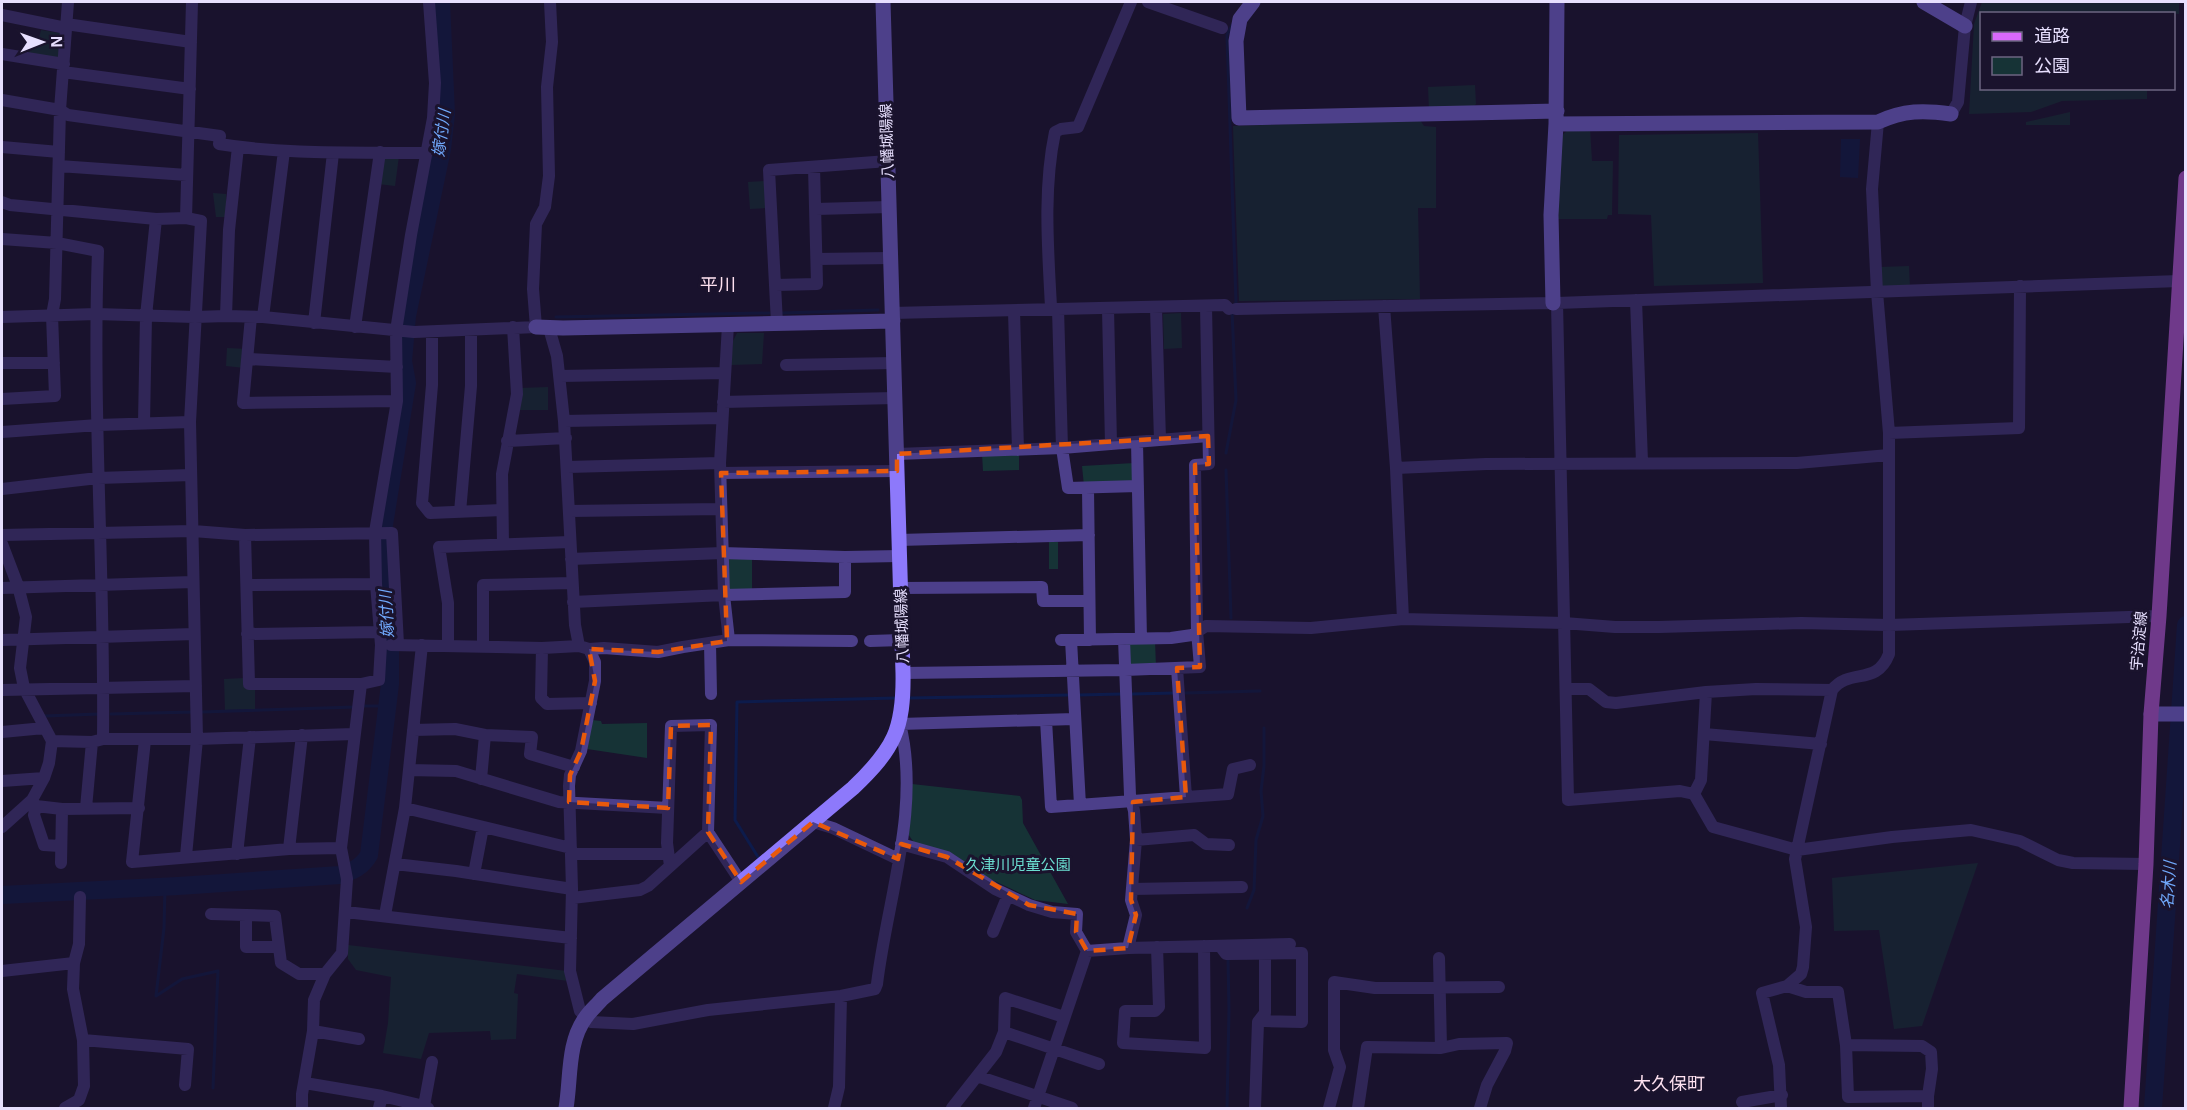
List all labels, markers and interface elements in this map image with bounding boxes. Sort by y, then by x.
north arrow [12,12,72,72]
legend [1980,12,2175,90]
text: 道路 [2034,26,2070,46]
text: N [48,36,65,48]
text: 公園 [2034,56,2070,76]
street label: 八幡城陽線 [877,103,896,179]
water label: 嫁付川 [430,106,454,158]
district label: 平川 [700,275,736,295]
water label: 嫁付川 [377,588,396,638]
street label: 八幡城陽線 [892,588,911,664]
street label: 宇治淀線 [2127,610,2150,672]
park label: 久津川児童公園 [965,856,1071,873]
water label: 名木川 [2158,859,2179,910]
district label: 大久保町 [1633,1074,1705,1094]

